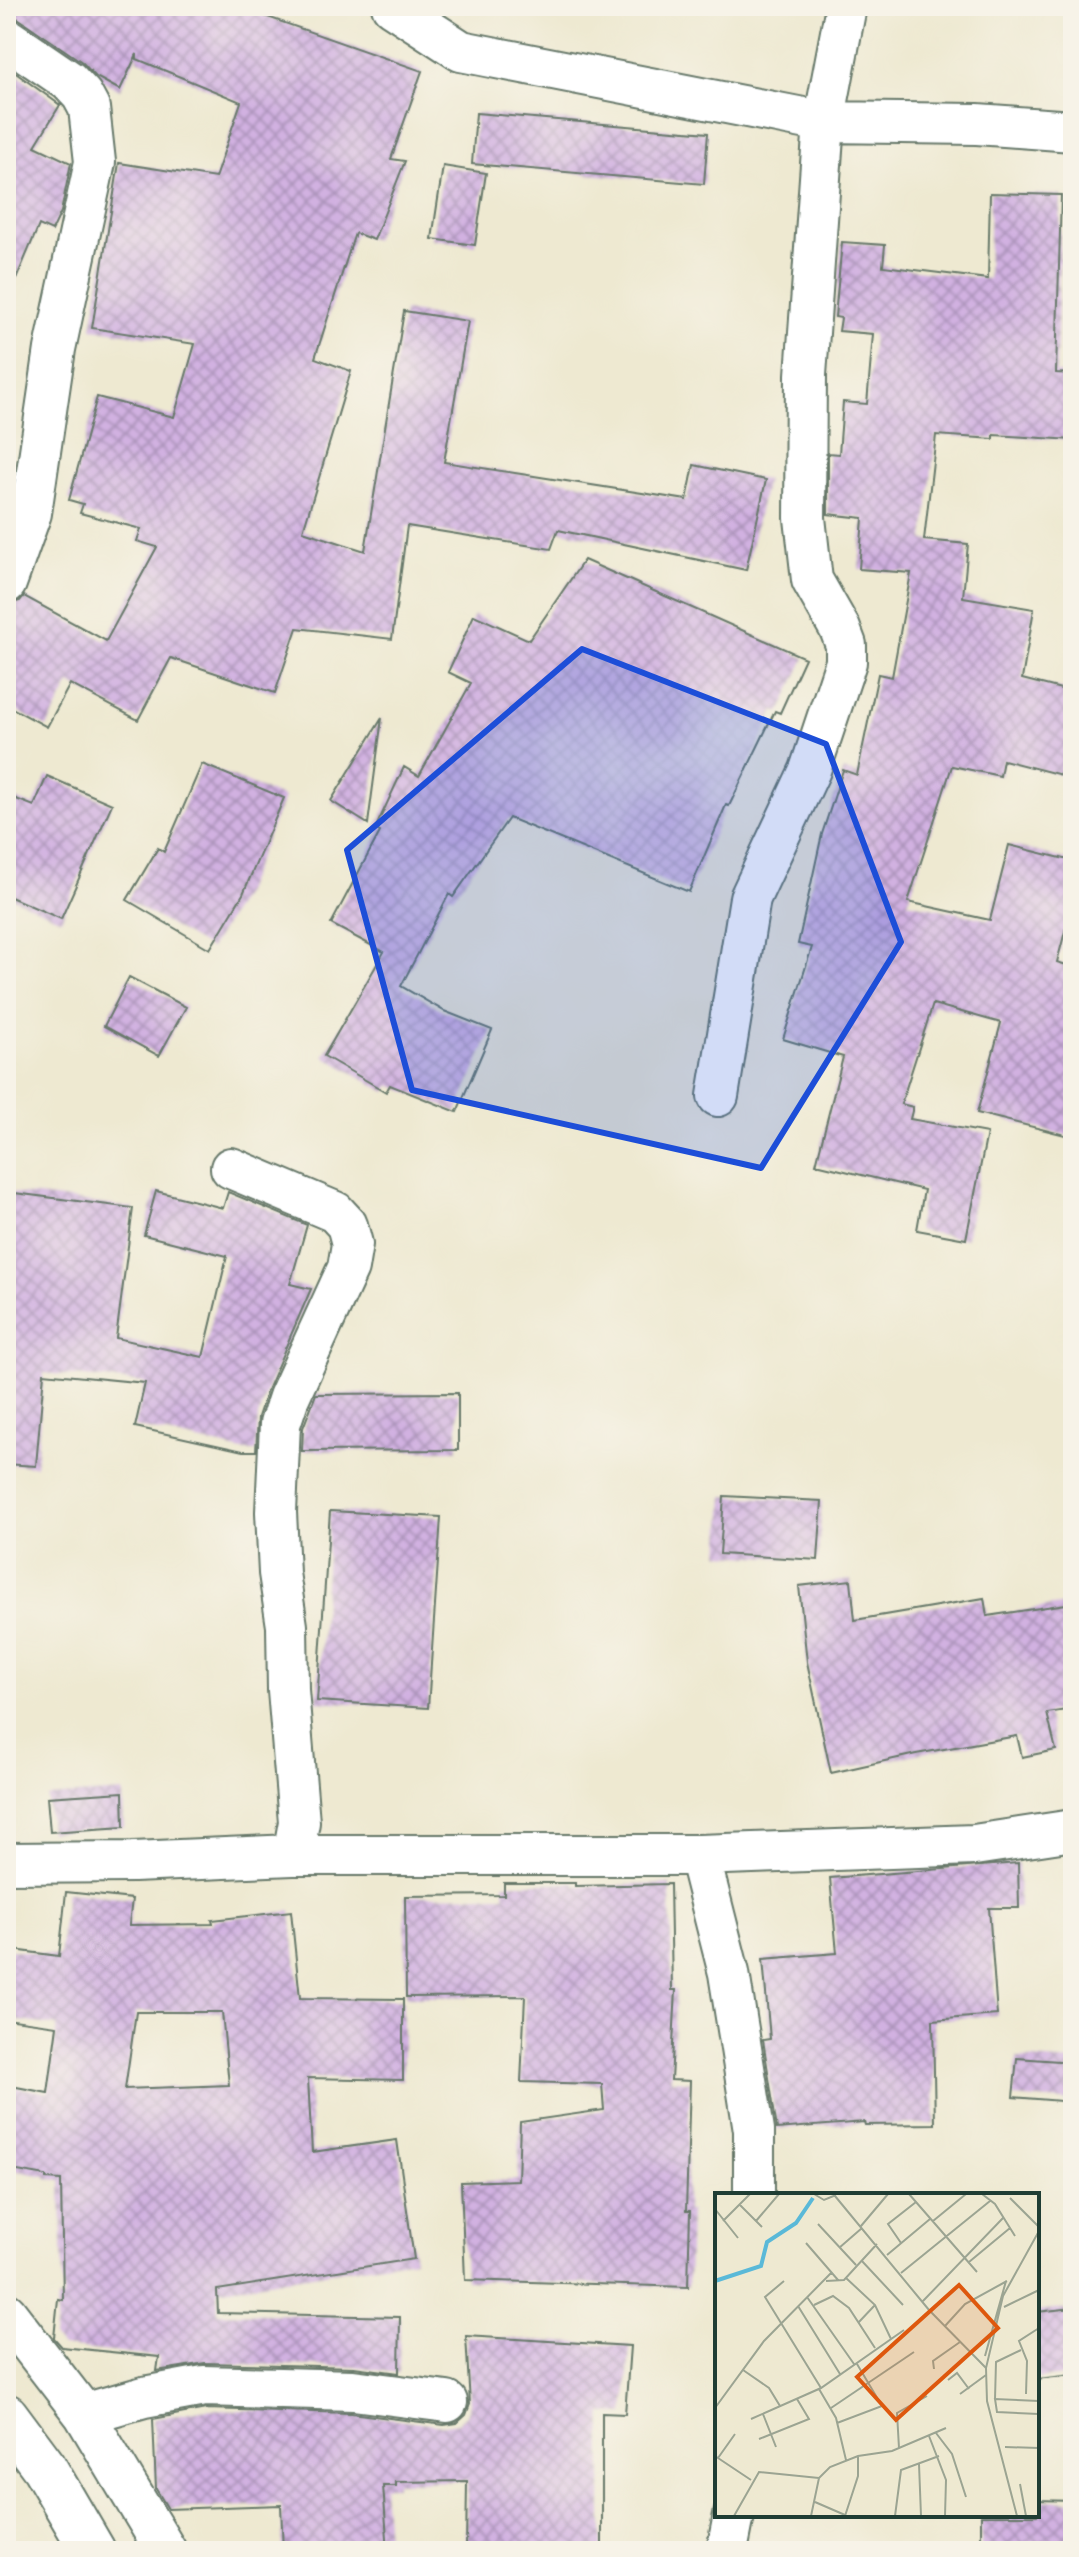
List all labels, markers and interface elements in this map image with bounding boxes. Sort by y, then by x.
inset map [715,2193,1039,2517]

